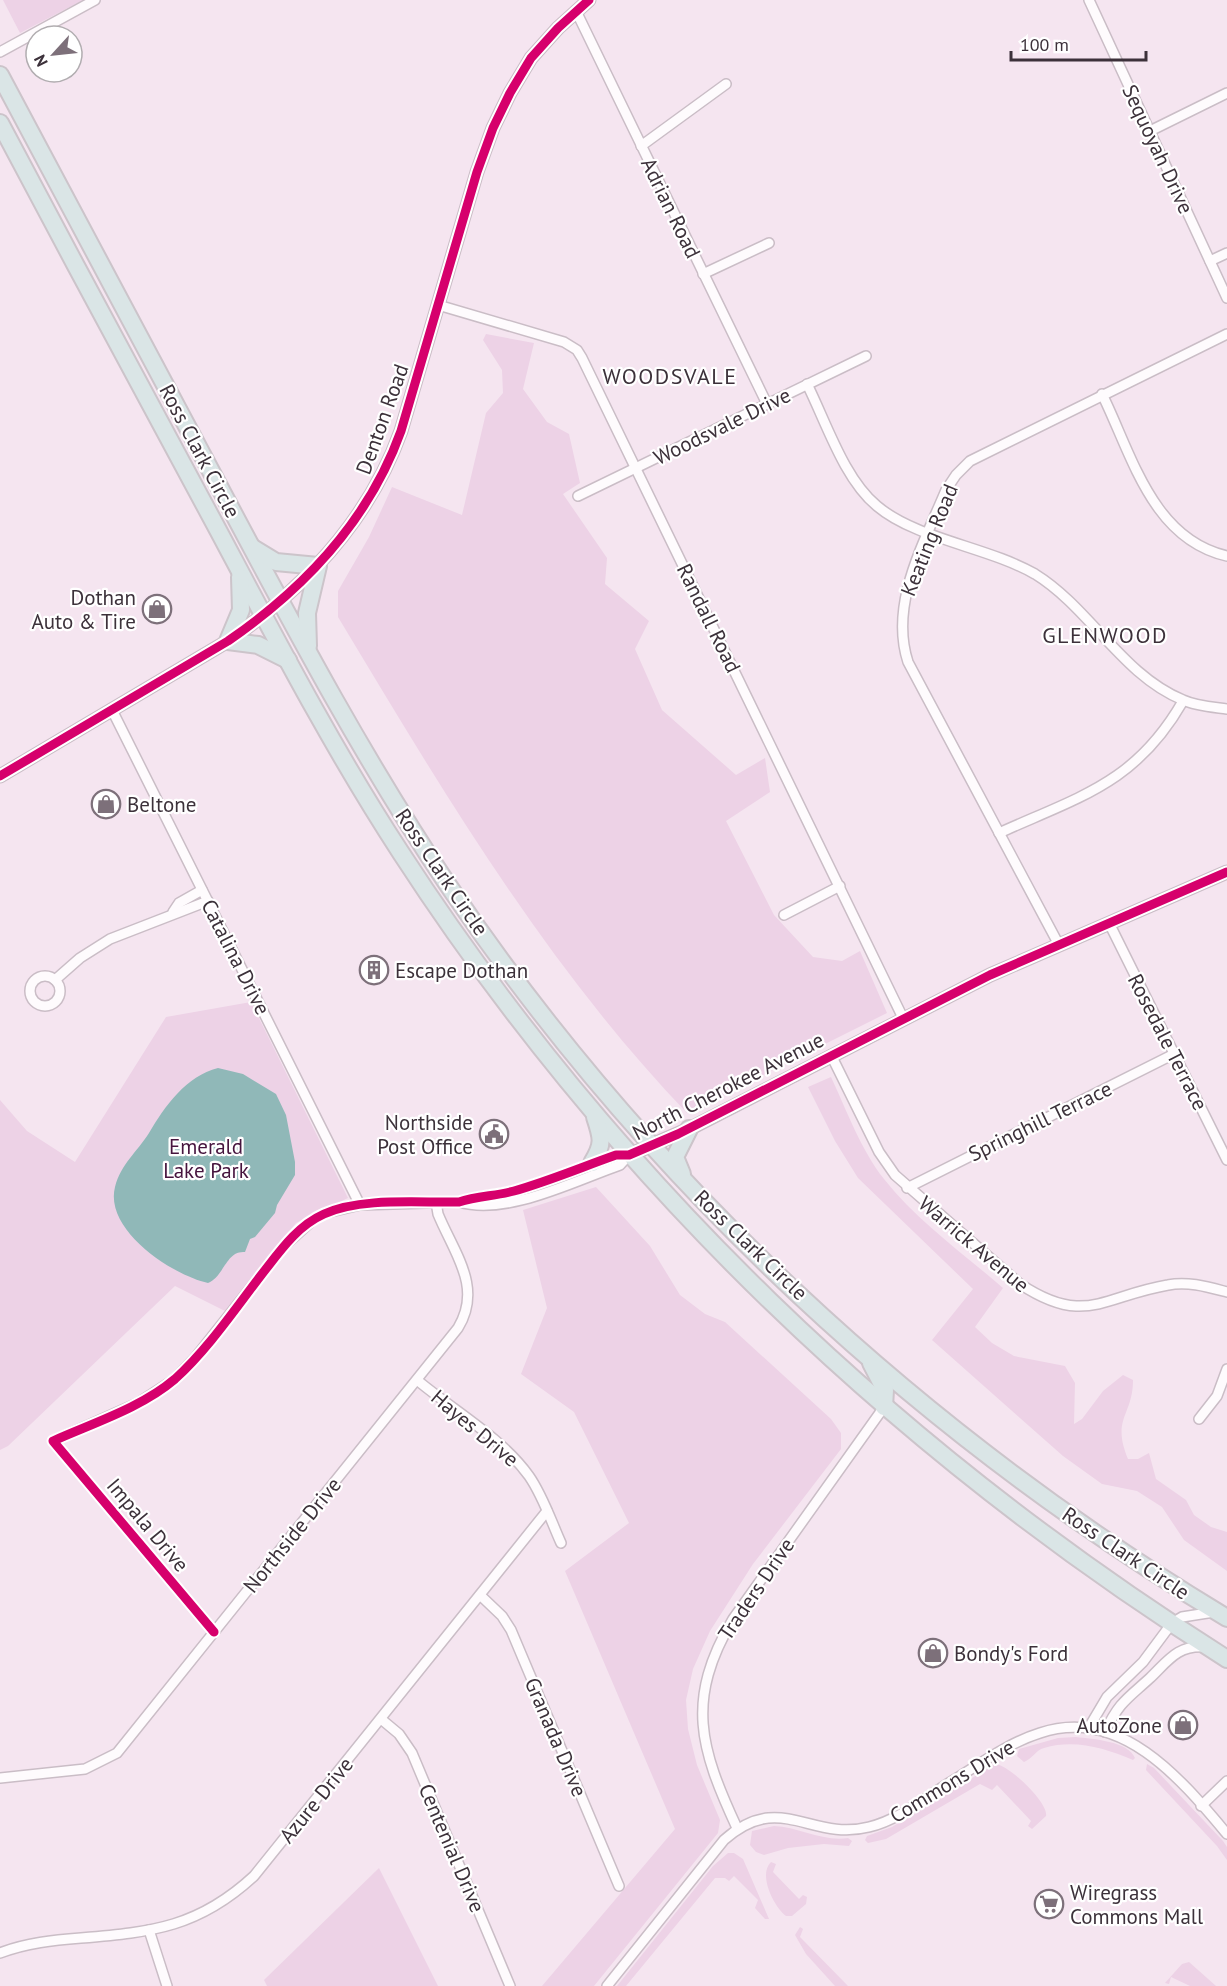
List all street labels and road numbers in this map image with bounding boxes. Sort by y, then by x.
street label: Sequoyah Drive [1116,80,1200,218]
street label: Adrian Road [635,153,707,263]
street label: Denton Road [350,360,414,478]
street label: Ross Clark Circle [153,379,247,523]
street label: Woodsvale Drive [649,381,795,471]
street label: Keating Road [894,480,964,600]
street label: Randall Road [671,559,747,677]
street label: Ross Clark Circle [389,803,495,941]
street label: Catalina Drive [195,895,277,1019]
street label: Rosedale Terrace [1122,969,1214,1115]
street label: North Cherokee Avenue [628,1026,828,1146]
street label: Springhill Terrace [964,1075,1116,1167]
street label: Ross Clark Circle [688,1184,814,1306]
street label: Warrick Avenue [913,1190,1035,1298]
street label: Hayes Drive [426,1384,524,1472]
street label: Northside Drive [237,1472,347,1598]
street label: Impala Drive [101,1473,195,1577]
street label: Ross Clark Circle [1057,1500,1195,1606]
street label: Traders Drive [712,1533,800,1645]
street label: Granada Drive [519,1673,593,1801]
street label: Commons Drive [885,1733,1019,1829]
street label: Azure Drive [273,1751,359,1849]
street label: Centenial Drive [413,1780,491,1916]

